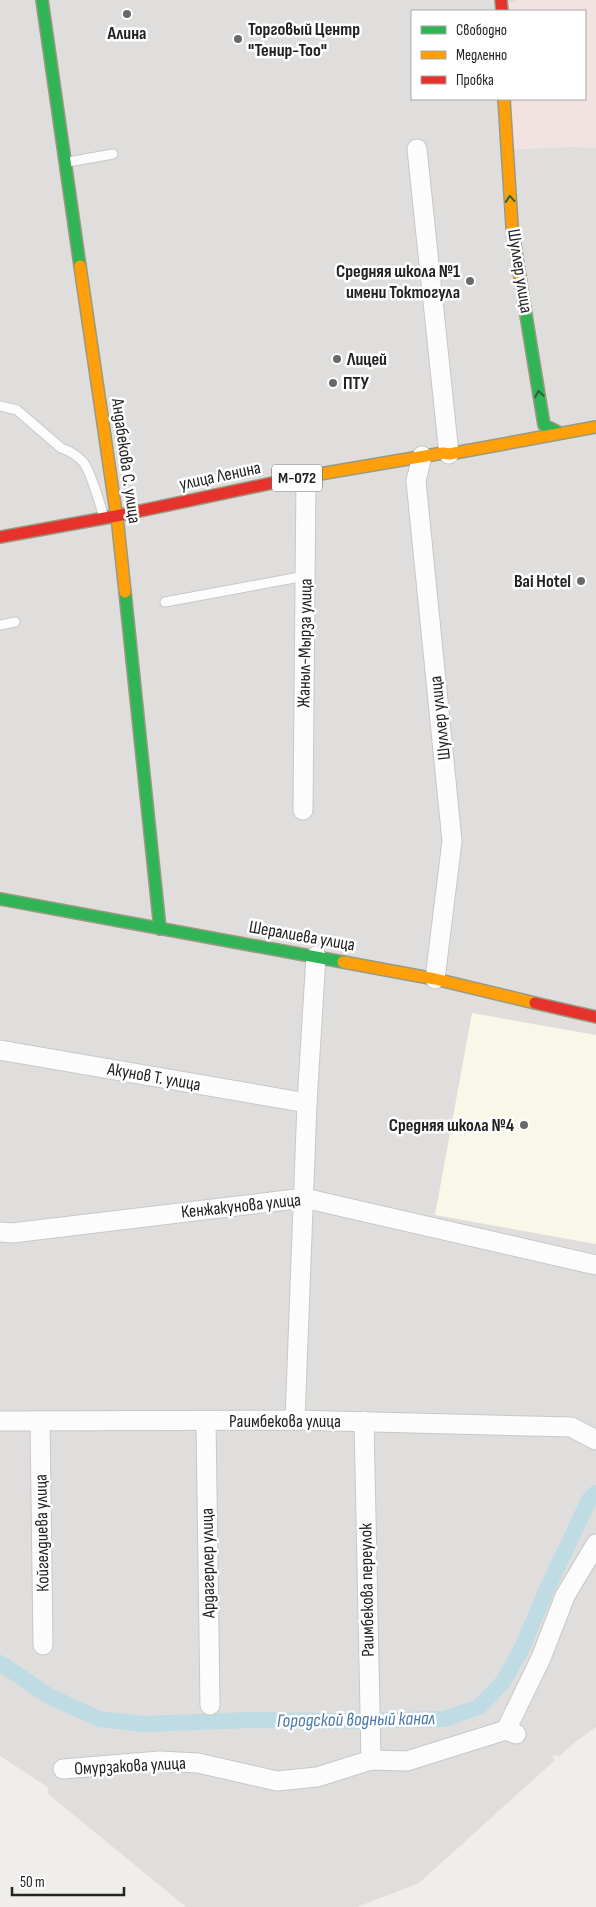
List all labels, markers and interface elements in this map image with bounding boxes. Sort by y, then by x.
marker: Алина [121,8,133,20]
legend [411,10,586,100]
place label: Торговый Центр "Тенир-Тоо" [248,19,360,61]
text: Свободно [456,21,507,40]
place label: Алина [107,23,146,44]
marker: Торговый Центр "Тенир-Тоо" [232,33,244,45]
text: Медленно [456,46,507,65]
text: Пробка [456,71,494,90]
one-way arrow [505,195,516,203]
street label: Шуллер улица [503,227,537,315]
place label: Средняя школа №1 имени Токтогула [336,261,460,303]
marker: Средняя школа №1 имени Токтогула [464,275,476,287]
place label: Лицей [346,349,387,370]
marker: Лицей [331,353,343,365]
place label: ПТУ [343,373,370,394]
marker: ПТУ [327,377,339,389]
one-way arrow [535,390,545,399]
street label: Андабекова С. улица [107,396,145,525]
street label: улица Ленина [177,457,263,495]
road number: М-072 [272,464,322,492]
place label: Bai Hotel [514,571,571,592]
marker: Bai Hotel [575,575,587,587]
street label: Жаныл-Мырза улица [293,578,317,708]
street label: Шуллер улица [425,675,455,761]
street label: Шералиева улица [247,916,357,956]
street label: Акунов Т. улица [105,1058,202,1096]
place label: Средняя школа №4 [389,1115,515,1136]
marker: Средняя школа №4 [518,1119,530,1131]
street label: Кенжакунова улица [180,1189,302,1223]
street label: Раимбекова улица [229,1411,341,1432]
street label: Койгелдиева улица [30,1474,54,1592]
street label: Ардагерлер улица [197,1508,219,1619]
street label: Раимбекова переулок [355,1523,379,1657]
water label: Городской водный канал [277,1707,435,1733]
street label: Омурзакова улица [74,1753,186,1779]
scale bar [12,1864,125,1896]
text: 50 m [20,1873,45,1892]

